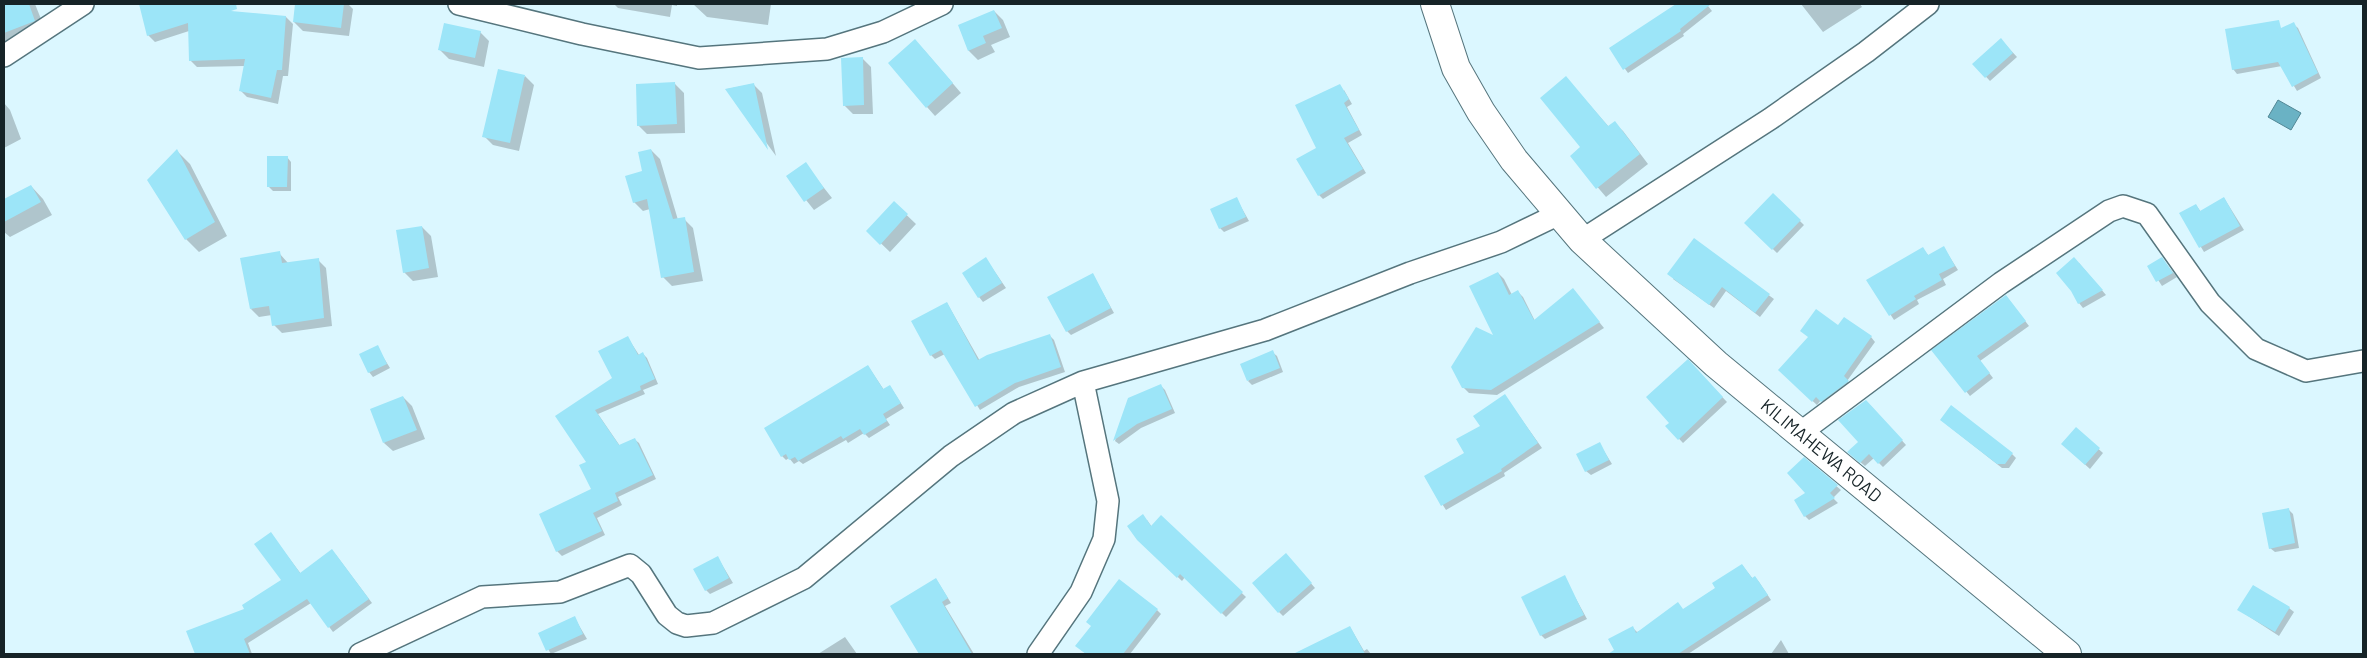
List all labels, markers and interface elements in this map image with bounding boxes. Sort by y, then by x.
street label: KILIMAHEWA ROAD [1757,394,1887,506]

